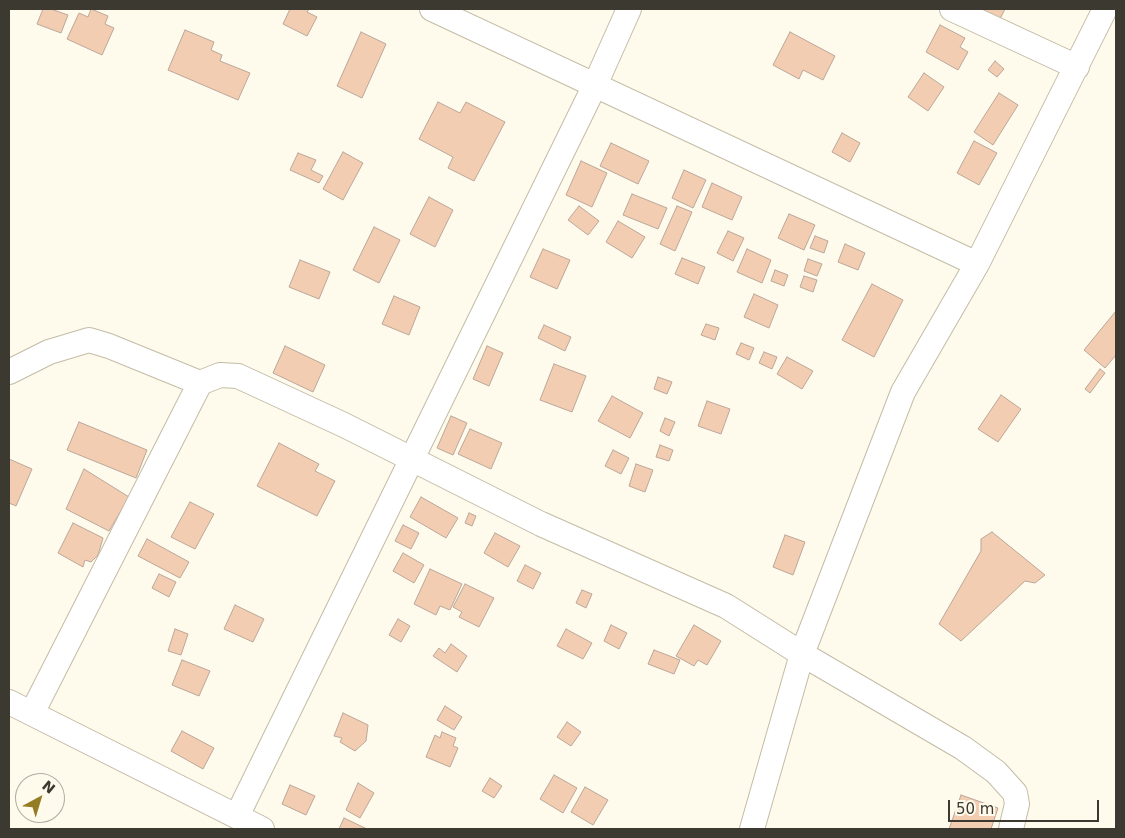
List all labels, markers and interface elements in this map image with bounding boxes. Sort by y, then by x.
north arrow [15,773,65,823]
text: N [39,777,58,797]
scale bar [950,790,1101,822]
text: 50 m [956,800,994,818]

